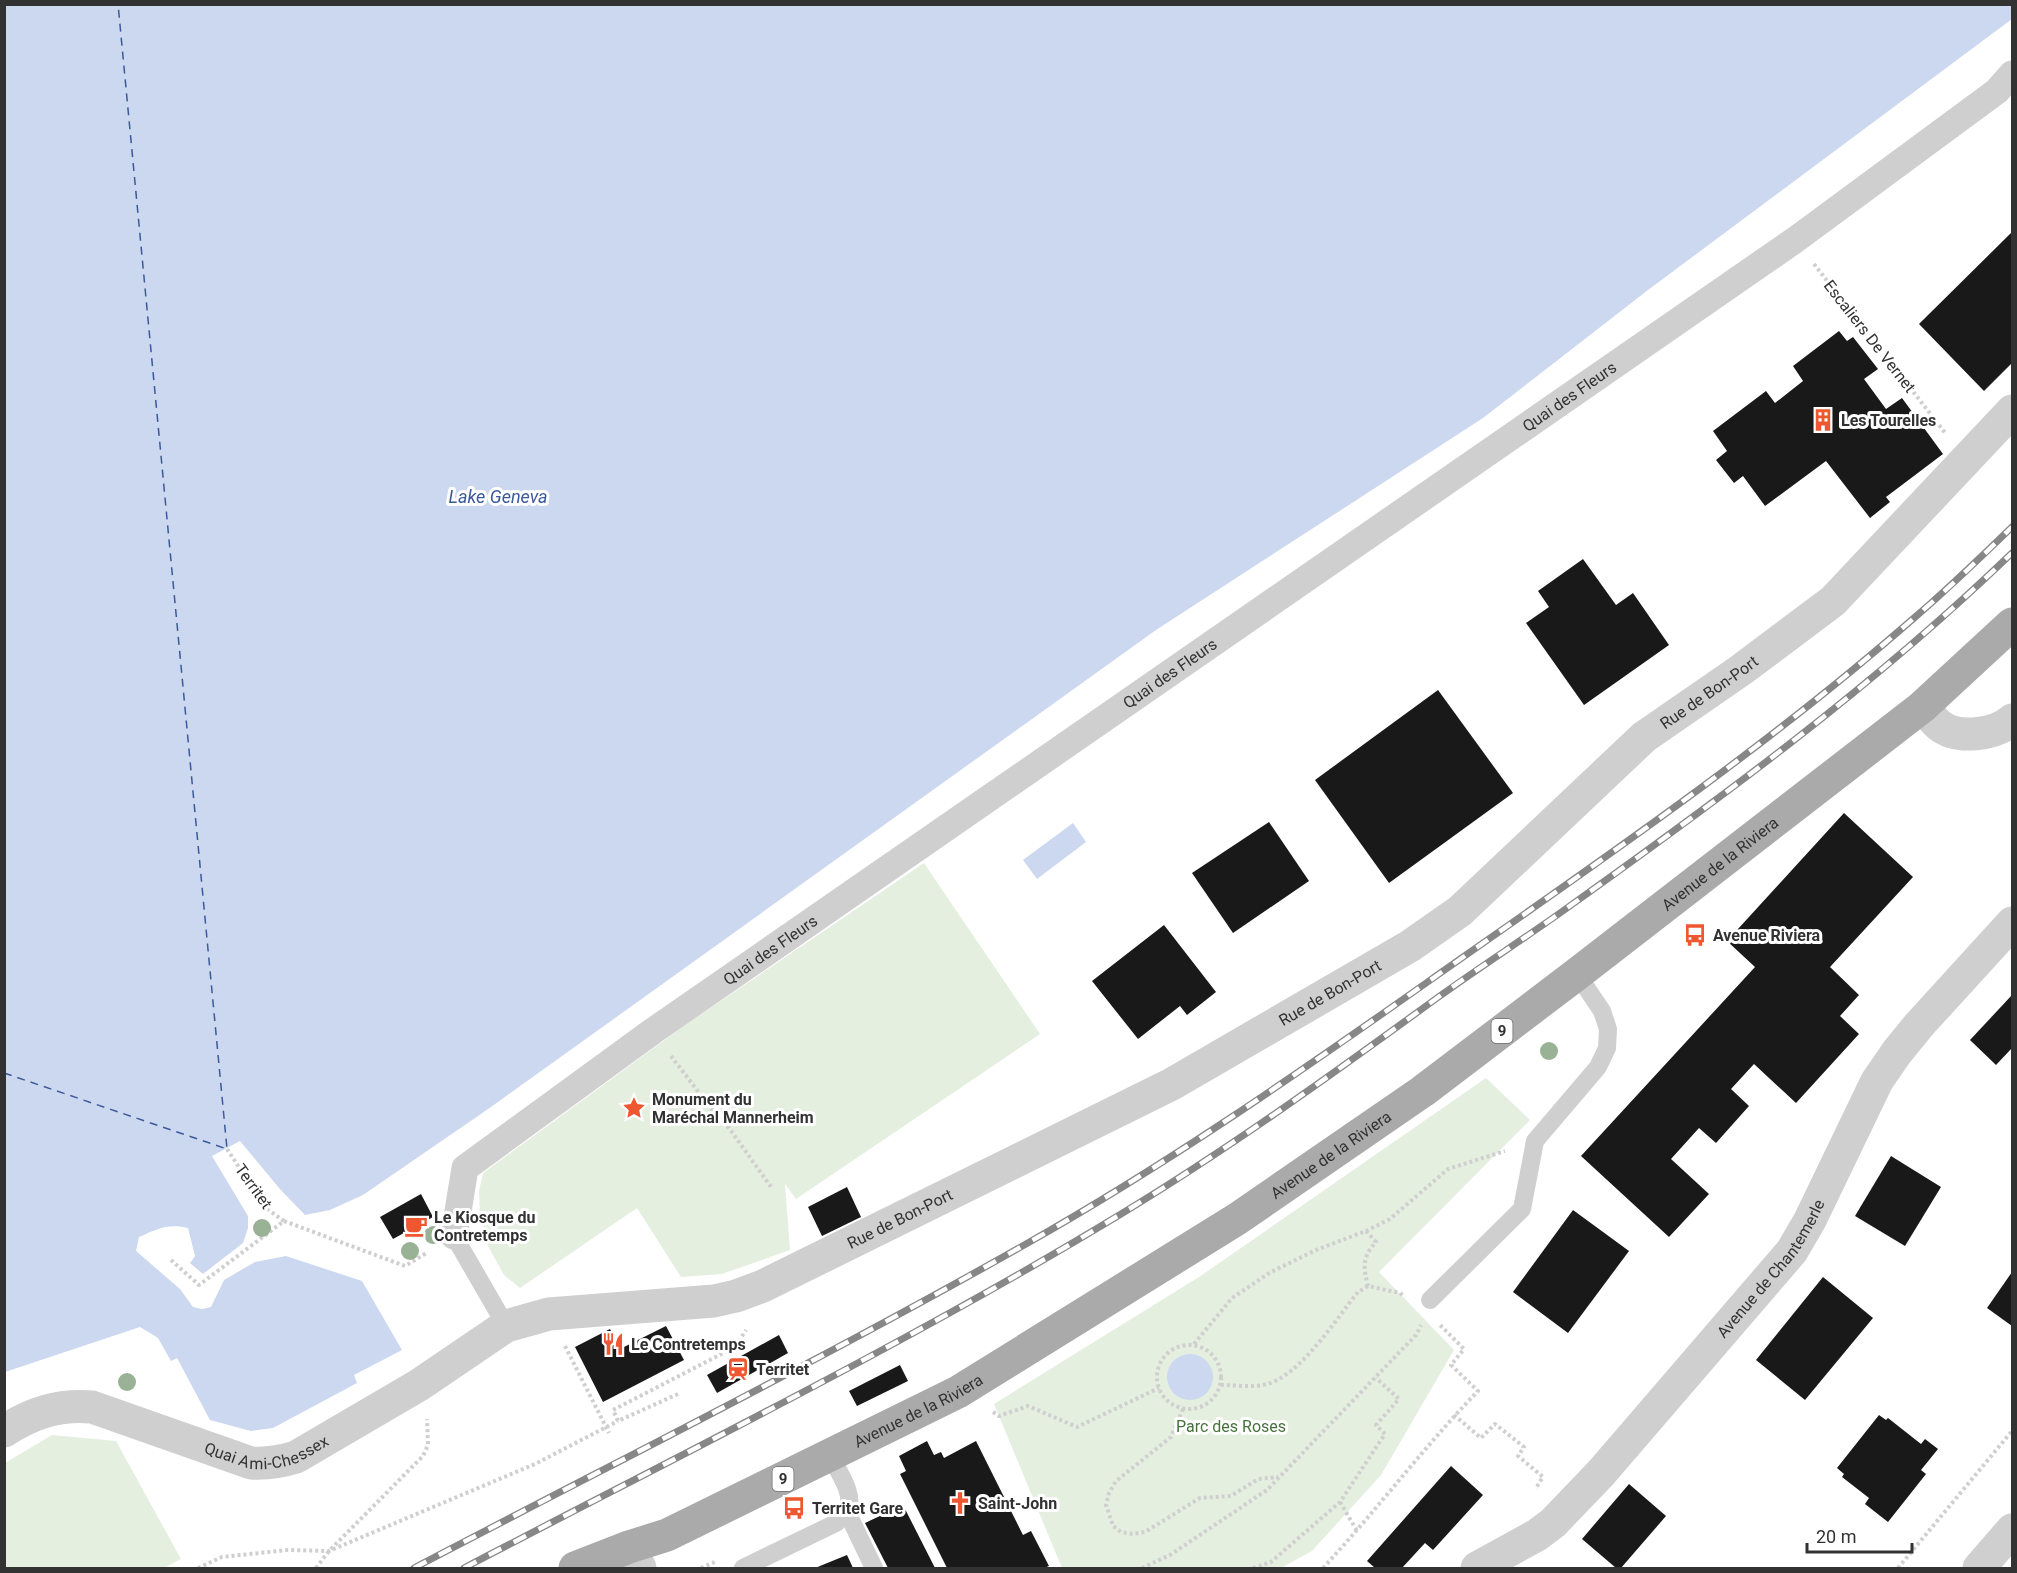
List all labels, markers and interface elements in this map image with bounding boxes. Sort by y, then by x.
street label: Escaliers De Vernet [1820,276,1919,396]
street label: Quai des Fleurs [1519,358,1620,436]
building icon: Les Tourelles [1810,407,1836,433]
place label: Les Tourelles [1841,411,1936,430]
water label: Lake Geneva [448,486,548,507]
street label: Quai des Fleurs [1119,634,1221,713]
street label: Rue de Bon-Port [1657,652,1762,733]
street label: Avenue de la Riviera [1658,813,1782,915]
street label: Quai des Fleurs [720,911,821,989]
bus stop icon: Avenue Riviera [1682,922,1708,948]
place label: Avenue Riviera [1713,926,1821,945]
street label: Rue de Bon-Port [1275,956,1385,1030]
road number: 9 [1492,1019,1512,1043]
place label: Monument du Maréchal Mannerheim [652,1090,814,1127]
place icon: Monument du Maréchal Mannerheim [621,1095,647,1121]
street label: Avenue de la Riviera [1267,1107,1395,1203]
street label: Territet [231,1160,276,1212]
street label: Rue de Bon-Port [844,1185,956,1253]
street label: Avenue de Chantemerle [1713,1196,1828,1342]
place label: Le Kiosque du Contretemps [434,1208,536,1245]
cafe icon: Le Kiosque du Contretemps [403,1213,429,1239]
restaurant icon: Le Contretemps [600,1331,626,1357]
place label: Le Contretemps [631,1335,746,1354]
station icon: Territet [725,1356,751,1382]
place label: Territet [756,1360,810,1379]
street label: Avenue de la Riviera [851,1370,986,1452]
park label: Parc des Roses [1176,1417,1286,1436]
street label: Quai Ami-Chessex [202,1431,332,1473]
road number: 9 [772,1467,794,1491]
church icon: Saint-John [947,1490,973,1516]
place label: Saint-John [978,1494,1057,1513]
bus stop icon: Territet Gare [781,1495,807,1521]
place label: Territet Gare [812,1499,903,1518]
scale bar [1807,1516,1912,1554]
text: 20 m [1816,1526,1856,1547]

